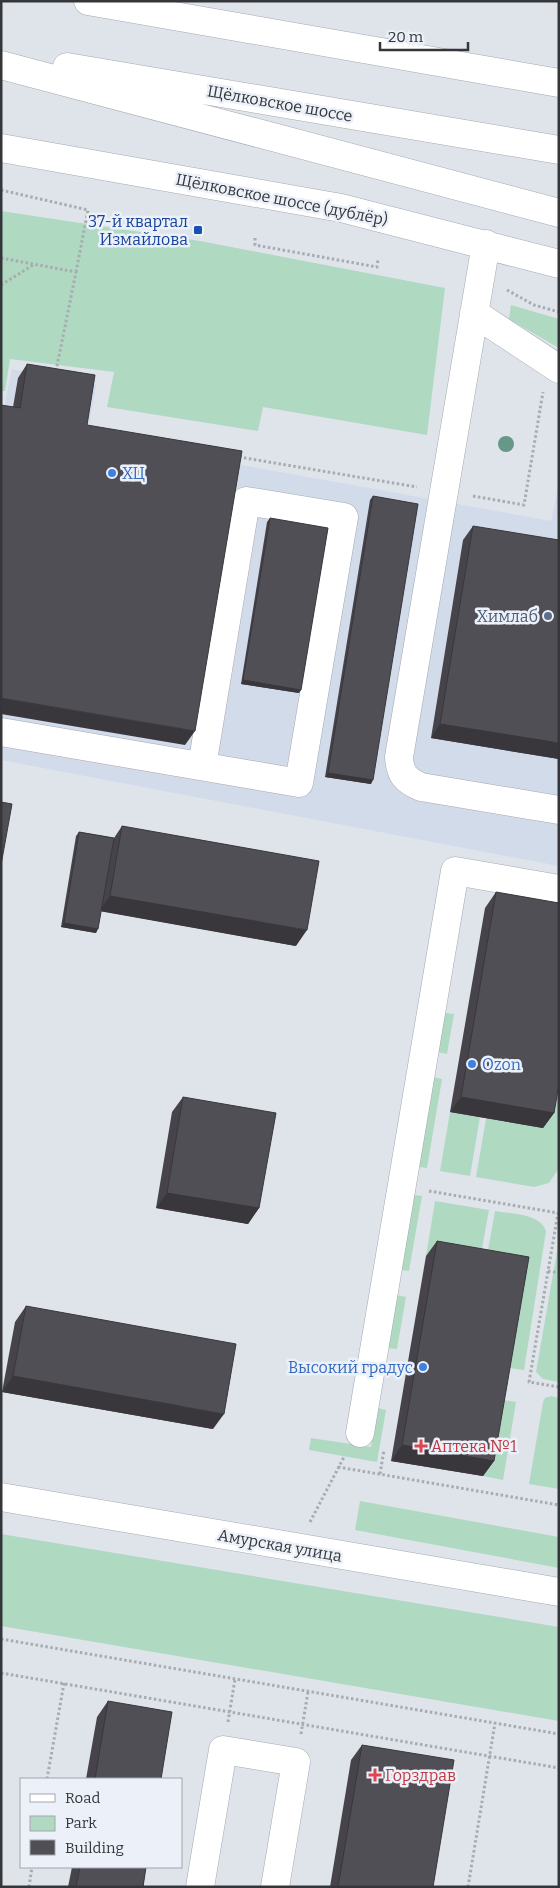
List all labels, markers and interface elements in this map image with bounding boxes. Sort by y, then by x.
scale bar [380,20,468,52]
text: 20 m [388,28,424,46]
street label: Щёлковское шоссе [206,81,354,126]
street label: Щёлковское шоссе (дублёр) [174,170,390,229]
place label: 37-й квартал Измайлова [88,212,188,249]
marker: 37-й квартал Измайлова [192,224,204,236]
place label: ХЦ [122,464,145,483]
marker: ХЦ [106,467,118,479]
place label: Химлаб [477,607,538,626]
marker: Химлаб [542,610,554,622]
place label: Ozon [482,1055,521,1074]
marker: Ozon [466,1058,478,1070]
place label: Высокий градус [288,1358,413,1377]
marker: Высокий градус [417,1361,429,1373]
place label: Аптека №1 [431,1437,517,1456]
marker: Аптека №1 [415,1440,427,1452]
street label: Амурская улица [216,1525,344,1566]
place label: Горздрав [385,1766,456,1785]
marker: Горздрав [369,1769,381,1781]
legend [20,1778,182,1868]
text: Road [65,1789,100,1807]
text: Park [65,1814,97,1832]
text: Building [65,1839,124,1857]

